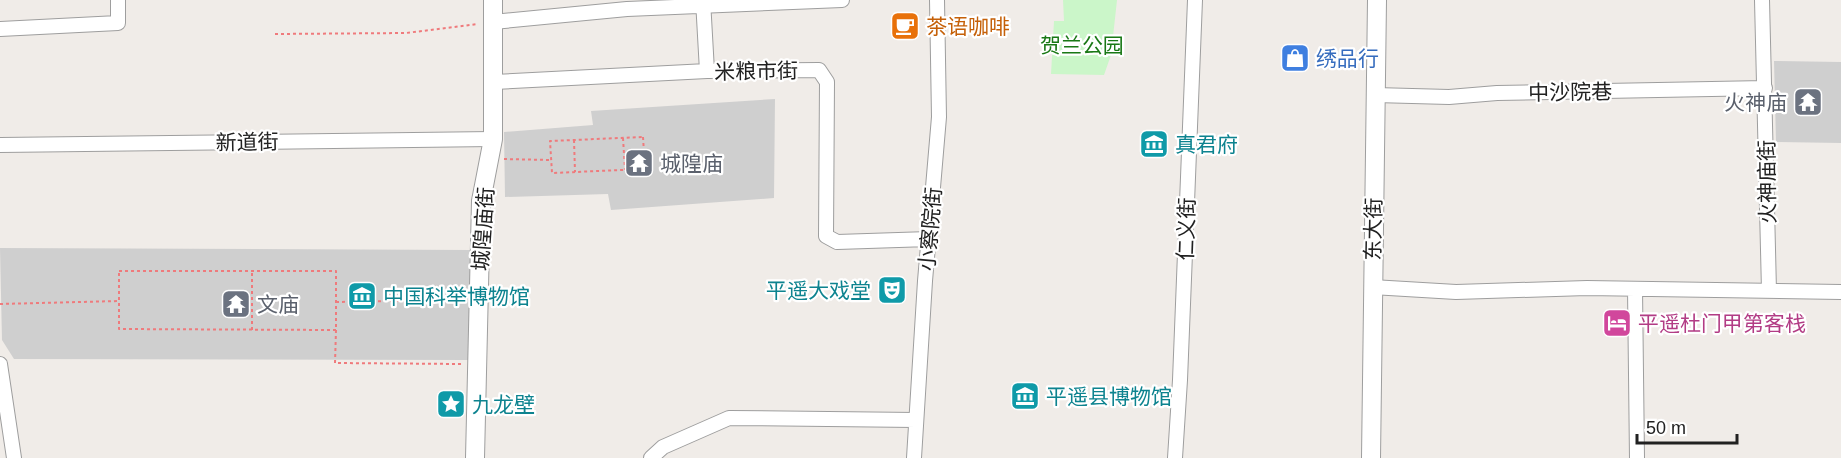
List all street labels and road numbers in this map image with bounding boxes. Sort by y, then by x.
street label: 米粮市街 [714,59,798,83]
street label: 中沙院巷 [1528,80,1612,104]
street label: 新道街 [215,130,279,154]
street label: 火神庙街 [1755,140,1779,224]
street label: 城隍庙街 [469,186,497,272]
street label: 小察院街 [915,186,945,272]
street label: 仁义街 [1173,197,1199,261]
street label: 东大街 [1361,197,1385,261]

